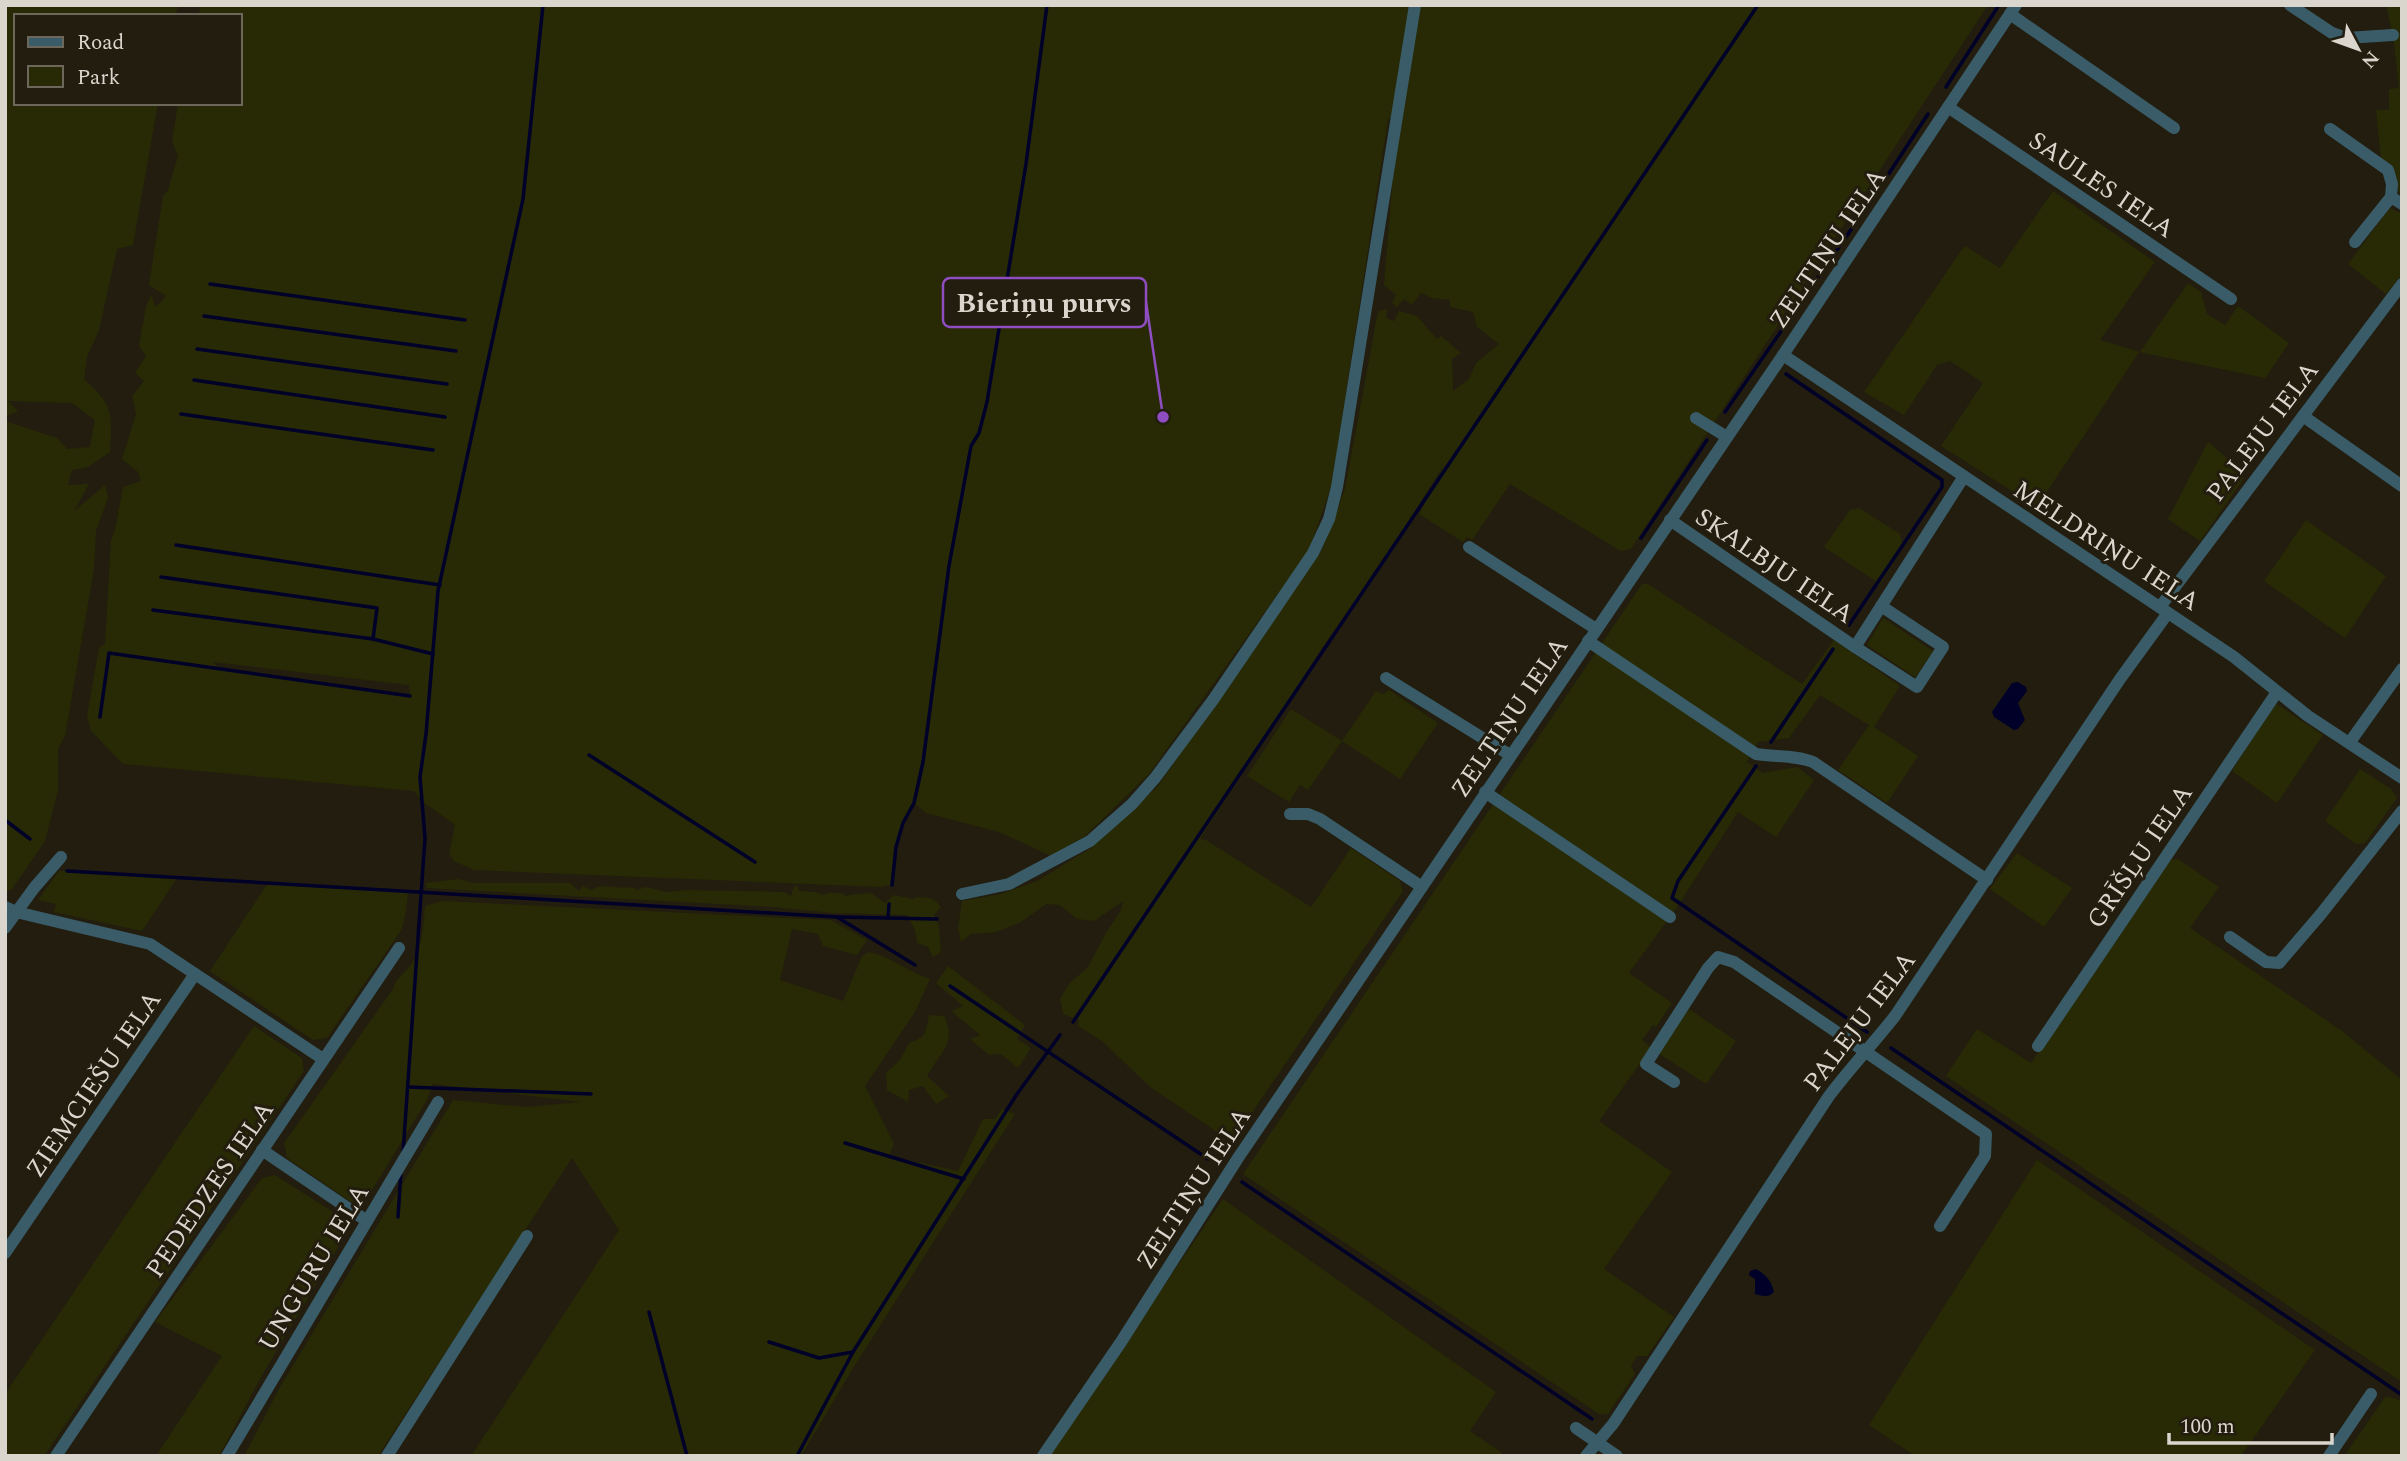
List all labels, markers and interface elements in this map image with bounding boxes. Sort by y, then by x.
legend [14,14,242,105]
north arrow [2323,14,2393,84]
text: Road [77,27,124,59]
text: N [2354,44,2386,75]
text: Park [77,62,121,94]
street label: SAULES IELA [2020,121,2183,249]
street label: ZELTIŅU IELA [1759,160,1897,337]
callout: Bieriņu purvs [943,278,1146,327]
text: Bieriņu purvs [956,282,1132,325]
street label: PALEJU IELA [2196,353,2329,510]
street label: MELDRIŅU IELA [2005,470,2208,621]
street label: SKALBJU IELA [1687,498,1862,634]
street label: ZELTIŅU IELA [1441,629,1579,806]
street label: GRĪŠĻU IELA [2077,776,2203,937]
street label: PALEJU IELA [1793,943,1926,1100]
street label: ZIEMCIEŠU IELA [16,983,172,1186]
street label: PEDEDZES IELA [135,1093,284,1286]
street label: ZELTIŅU IELA [1126,1099,1261,1278]
street label: UNGURU IELA [248,1176,380,1359]
scale bar [2169,1402,2332,1446]
text: 100 m [2180,1411,2235,1443]

